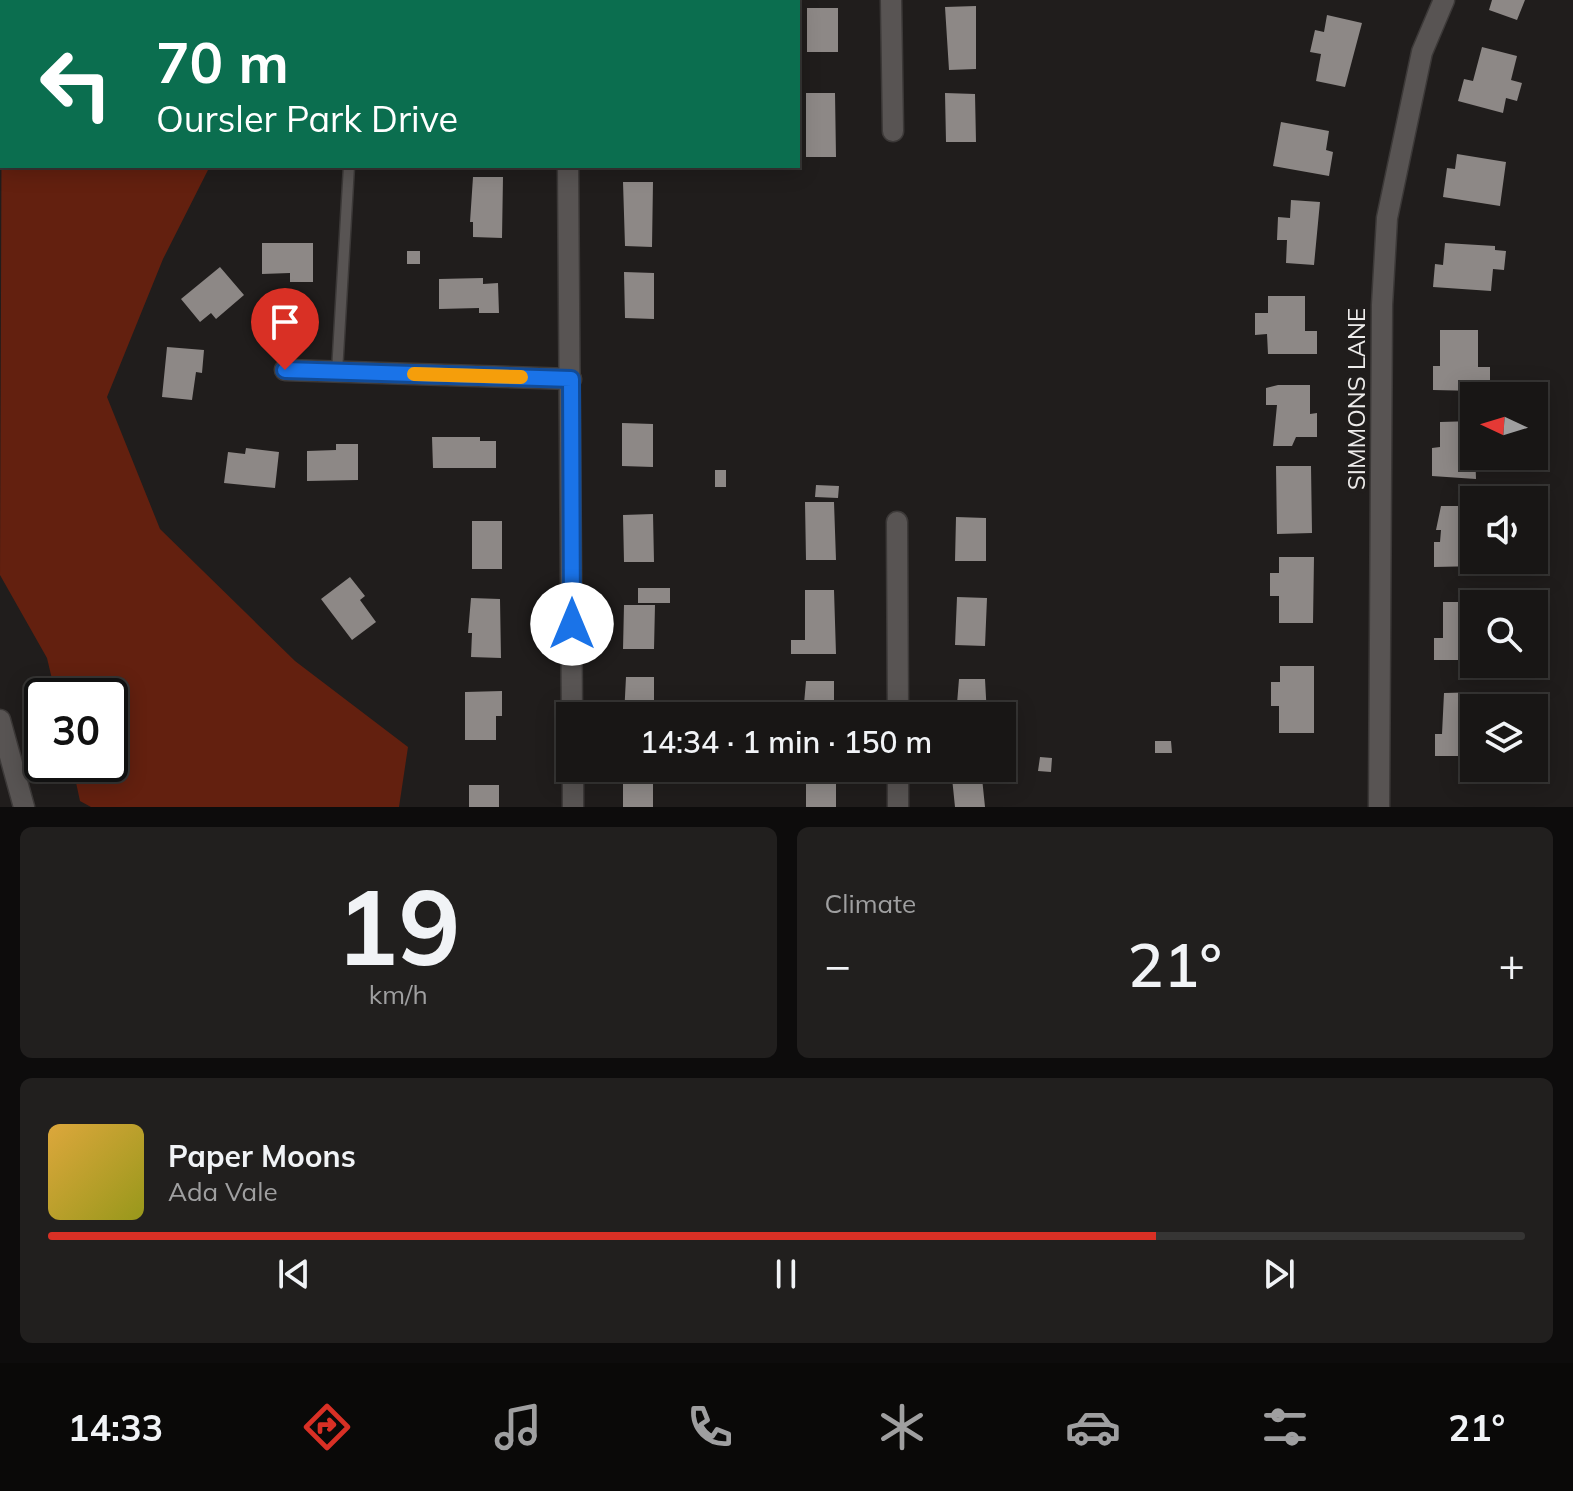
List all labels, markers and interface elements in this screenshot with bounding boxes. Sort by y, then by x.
text: 70 m [156,27,289,97]
icon: left [24,32,128,136]
text: Oursler Park Drive [156,96,458,141]
pin [251,288,319,370]
icon: arrive [263,300,307,344]
street label: SIMMONS LANE [1341,308,1371,490]
north arrow [1460,382,1548,470]
map controls [1460,382,1548,782]
button: sound [1460,486,1548,574]
position arrow [530,582,614,666]
button: search [1460,590,1548,678]
speed limit sign: 30 [24,678,128,782]
button: layers [1460,694,1548,782]
text: 14:34 · 1 min · 150 m [640,723,932,761]
text: 19 [336,860,461,991]
text: Climate [825,887,916,920]
text: 21° [1128,927,1222,1002]
text: − [825,937,851,992]
text: + [1499,937,1525,992]
text: km/h [369,978,428,1011]
text: Paper Moons [168,1137,356,1175]
text: Ada Vale [168,1175,278,1208]
icon: previous [272,1252,316,1296]
icon: pause [764,1252,808,1296]
icon: next [1257,1252,1301,1296]
icon: directions [299,1399,355,1455]
icon: music [490,1399,546,1455]
icon: phone [682,1399,738,1455]
icon: climate [874,1399,930,1455]
icon: car [1065,1399,1121,1455]
icon: filters [1257,1399,1313,1455]
text: 14:33 [68,1405,163,1450]
text: 21° [1448,1405,1505,1450]

